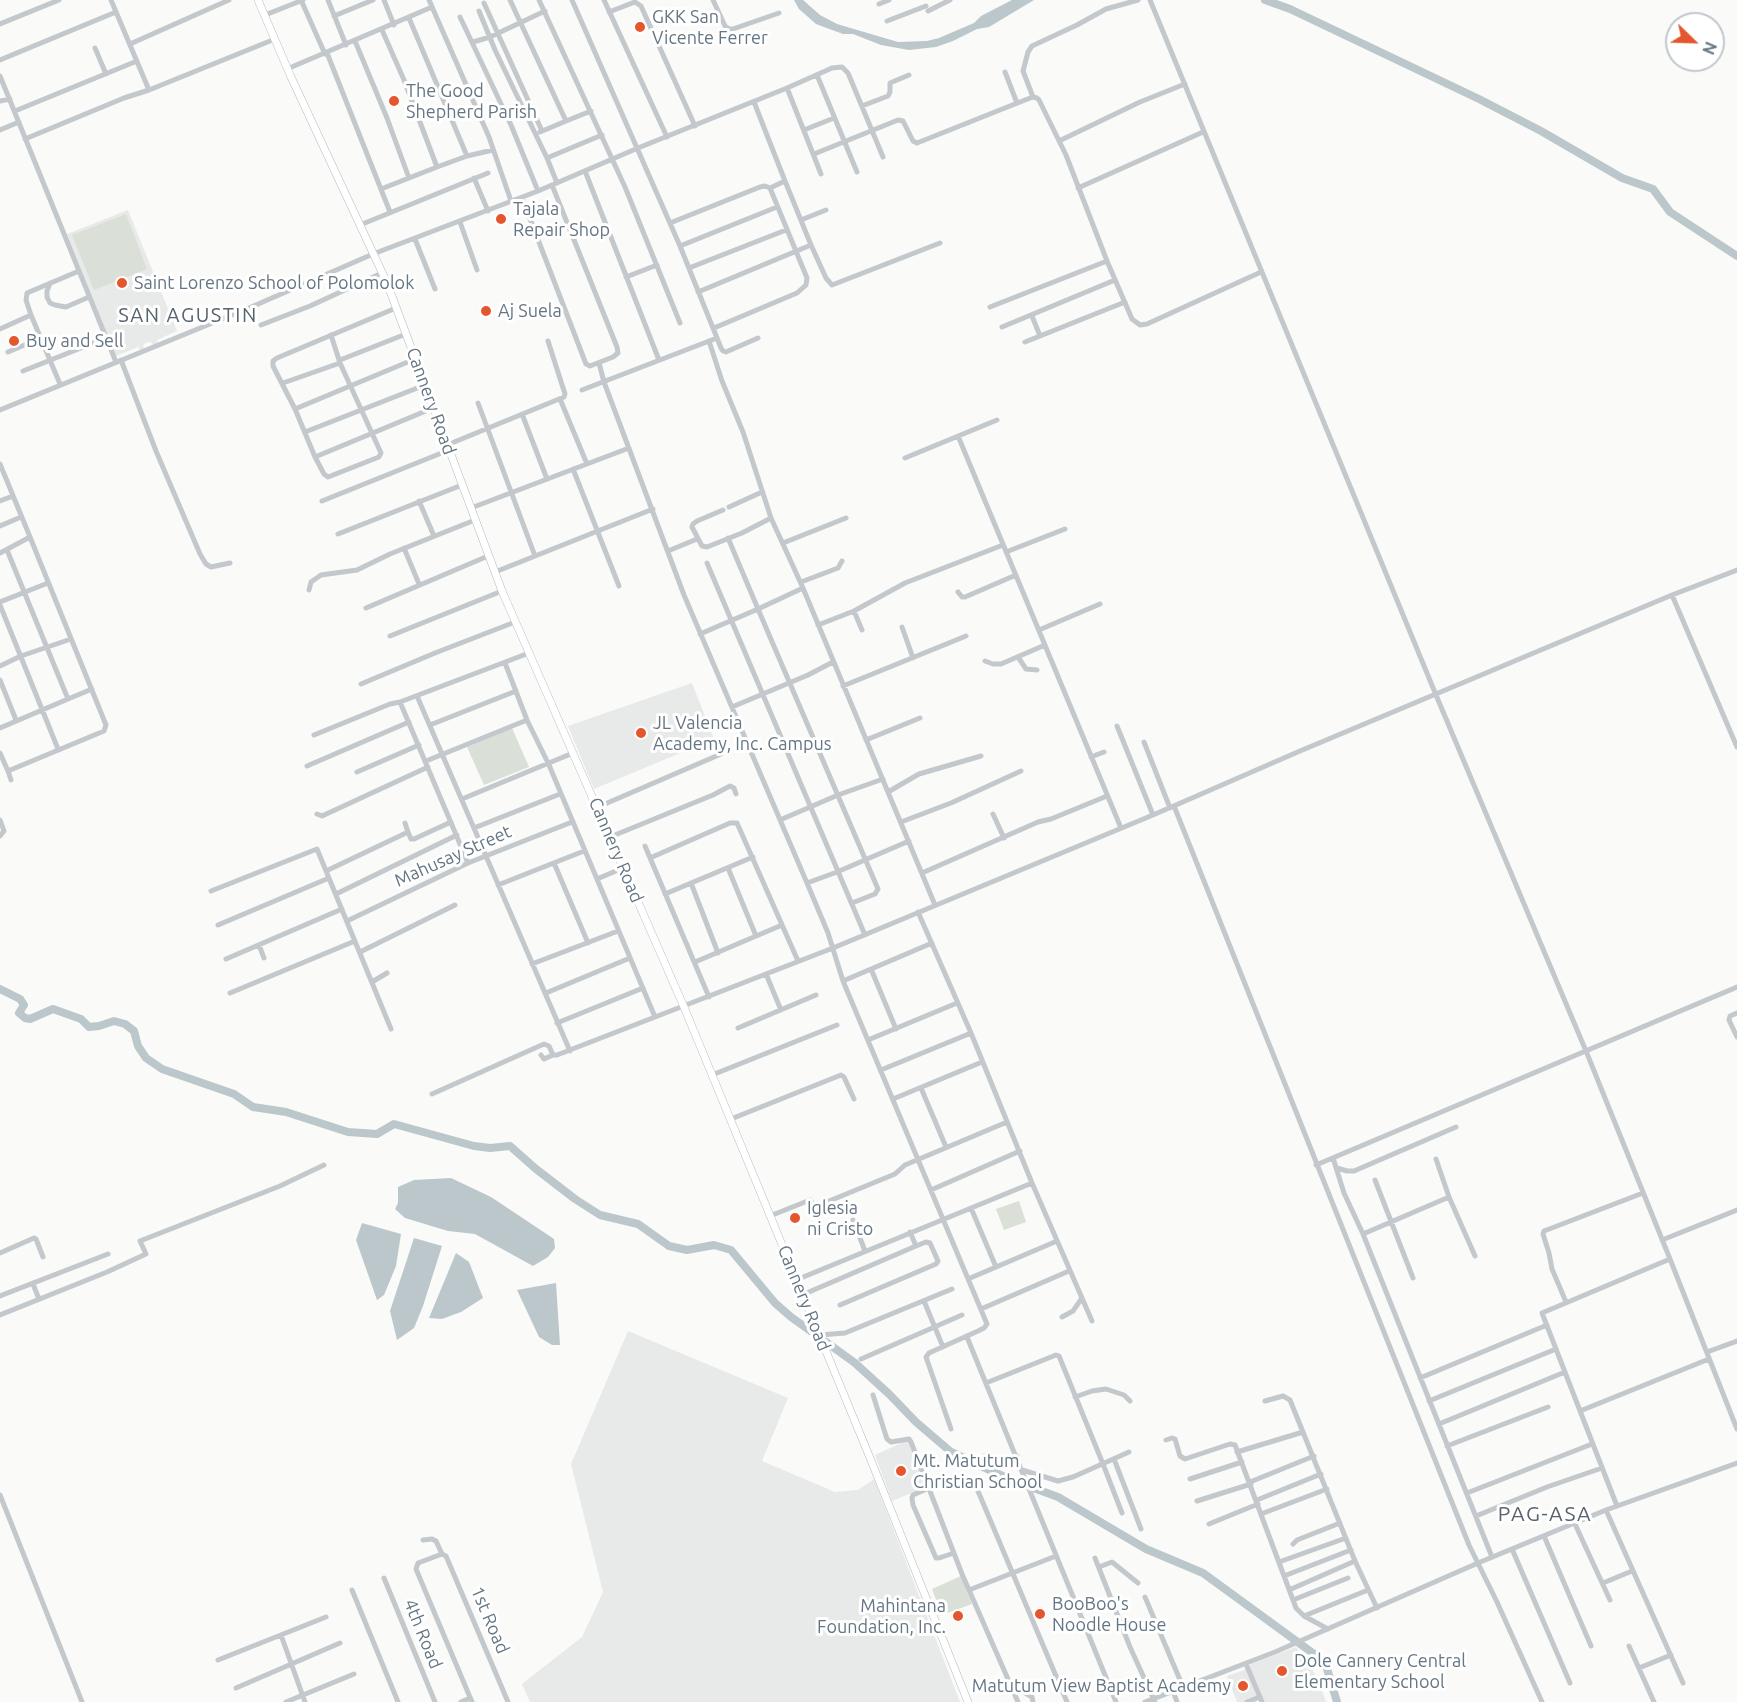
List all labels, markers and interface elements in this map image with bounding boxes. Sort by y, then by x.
place label: GKK San Vicente Ferrer [652,6,768,48]
north arrow [1665,12,1725,72]
marker: GKK San Vicente Ferrer [633,20,647,34]
text: N [1699,39,1720,57]
place label: The Good Shepherd Parish [406,80,537,122]
marker: The Good Shepherd Parish [387,94,401,108]
place label: Tajala Repair Shop [513,198,610,240]
marker: Tajala Repair Shop [494,212,508,226]
place label: Saint Lorenzo School of Polomolok [134,272,414,294]
marker: Saint Lorenzo School of Polomolok [115,276,129,290]
place label: Aj Suela [498,300,562,322]
district label: SAN AGUSTIN [118,303,258,327]
marker: Aj Suela [479,304,493,318]
place label: Buy and Sell [26,330,123,352]
marker: Buy and Sell [7,334,21,348]
street label: Cannery Road [402,345,460,457]
place label: JL Valencia Academy, Inc. Campus [653,712,832,754]
marker: JL Valencia Academy, Inc. Campus [634,726,648,740]
street label: Cannery Road [584,794,648,906]
street label: Mahusay Street [391,821,515,891]
place label: Iglesia ni Cristo [807,1197,873,1240]
marker: Iglesia ni Cristo [788,1211,802,1225]
street label: Cannery Road [773,1242,835,1354]
place label: Mt. Matutum Christian School [913,1450,1042,1492]
marker: Mt. Matutum Christian School [894,1464,908,1478]
district label: PAG-ASA [1498,1501,1592,1527]
street label: 1st Road [466,1583,514,1657]
place label: BooBoo's Noodle House [1052,1593,1166,1636]
place label: Mahintana Foundation, Inc. [817,1595,946,1638]
street label: 4th Road [399,1596,447,1672]
marker: BooBoo's Noodle House [1033,1607,1047,1621]
marker: Mahintana Foundation, Inc. [951,1609,965,1623]
place label: Dole Cannery Central Elementary School [1294,1650,1466,1692]
marker: Dole Cannery Central Elementary School [1275,1664,1289,1678]
place label: Matutum View Baptist Academy [972,1675,1231,1697]
marker: Matutum View Baptist Academy [1236,1679,1250,1693]

